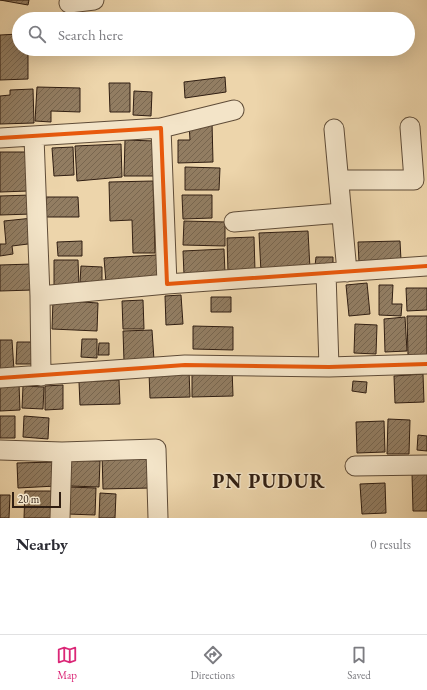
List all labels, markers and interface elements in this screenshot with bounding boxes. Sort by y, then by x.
search box [12,12,415,56]
icon: search [26,23,48,45]
text: Search here [58,25,123,44]
district label: PN PUDUR [212,468,326,494]
scale bar [12,490,61,509]
text: 20 m [18,492,39,506]
text: Nearby [16,533,68,555]
text: 0 results [370,536,411,553]
tab: Map [56,644,78,682]
tab: Directions [191,644,235,682]
tab: Saved [347,644,371,682]

